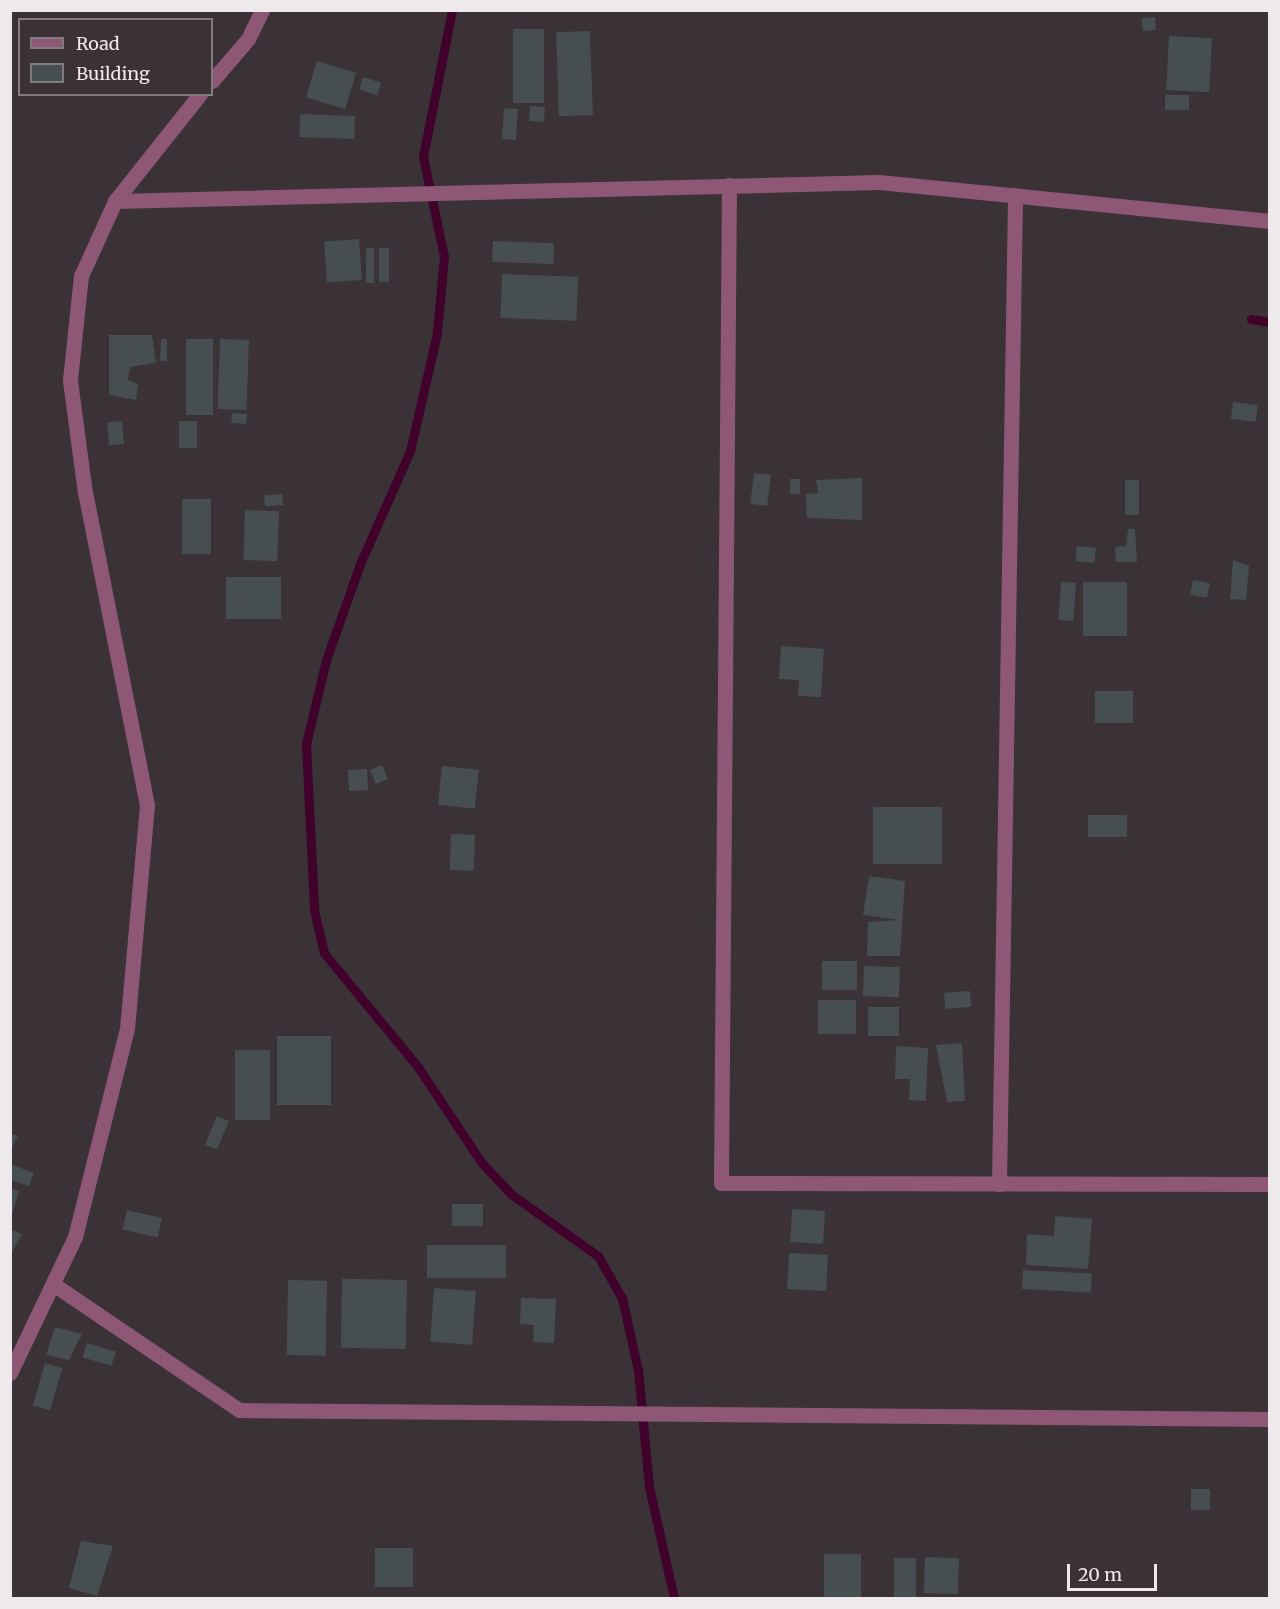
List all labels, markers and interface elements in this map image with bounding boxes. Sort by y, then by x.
legend [18,18,213,96]
text: Road [76,32,120,55]
text: Building [76,62,150,85]
scale bar [1070,1552,1160,1590]
text: 20 m [1078,1563,1122,1586]

